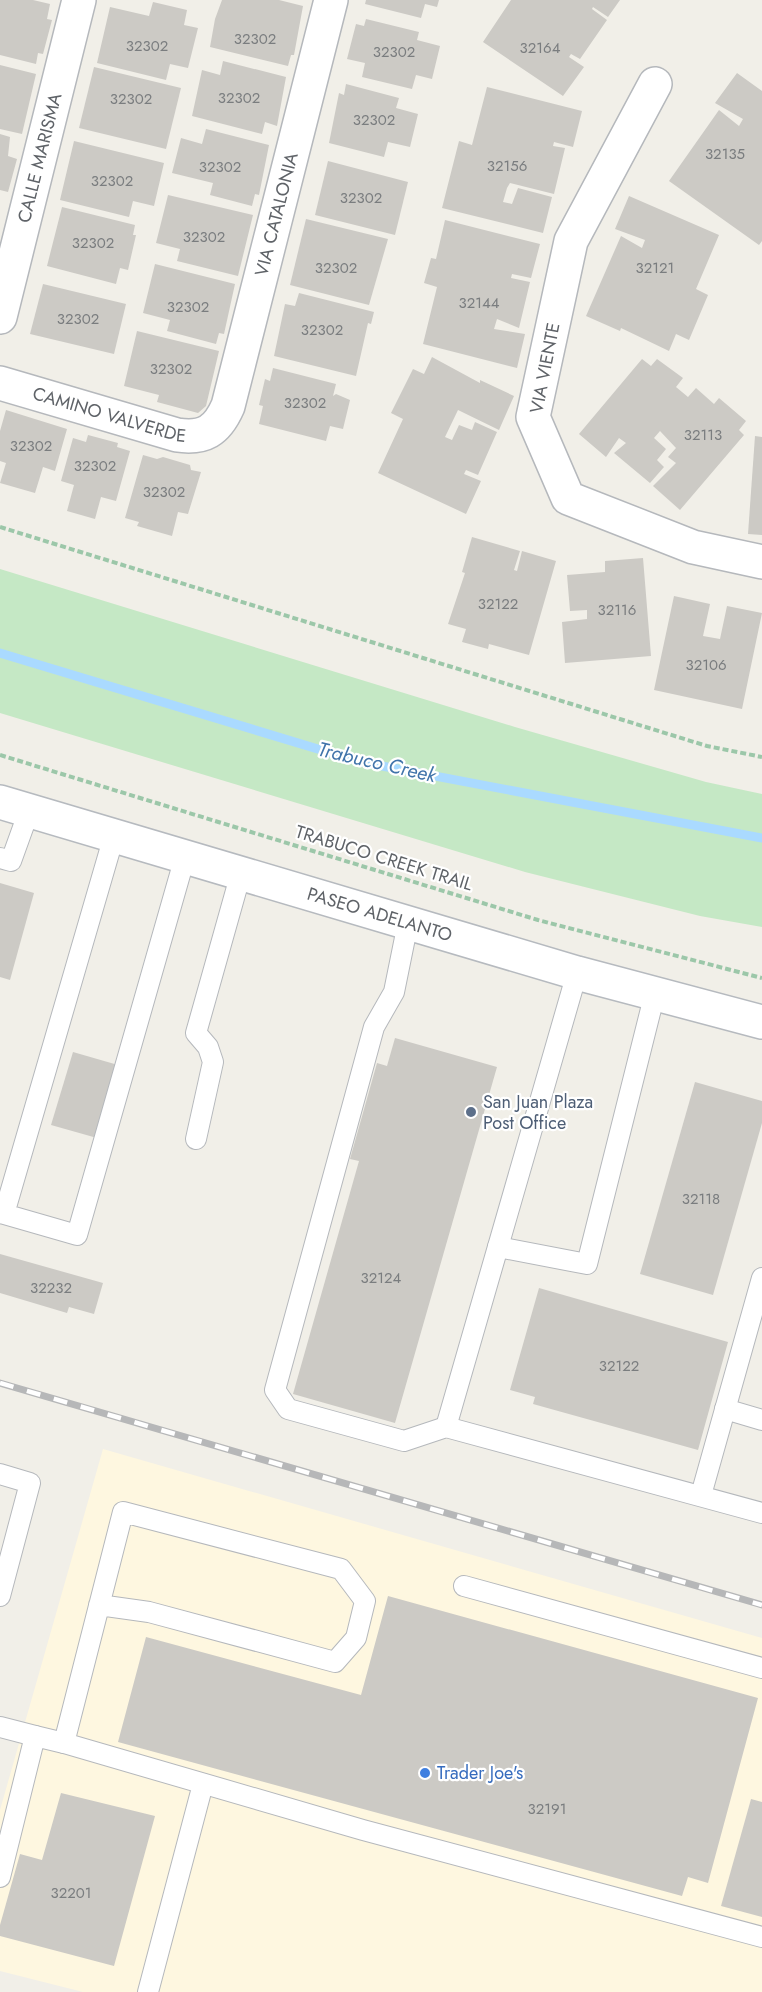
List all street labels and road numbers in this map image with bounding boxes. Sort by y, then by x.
street label: CALLE MARISMA [11,90,68,225]
street label: VIA CATALONIA [248,150,305,279]
street label: VIA VIENTE [523,320,567,416]
street label: CAMINO VALVERDE [29,380,187,449]
street label: TRABUCO CREEK TRAIL [292,819,476,897]
street label: PASEO ADELANTO [304,881,455,948]

